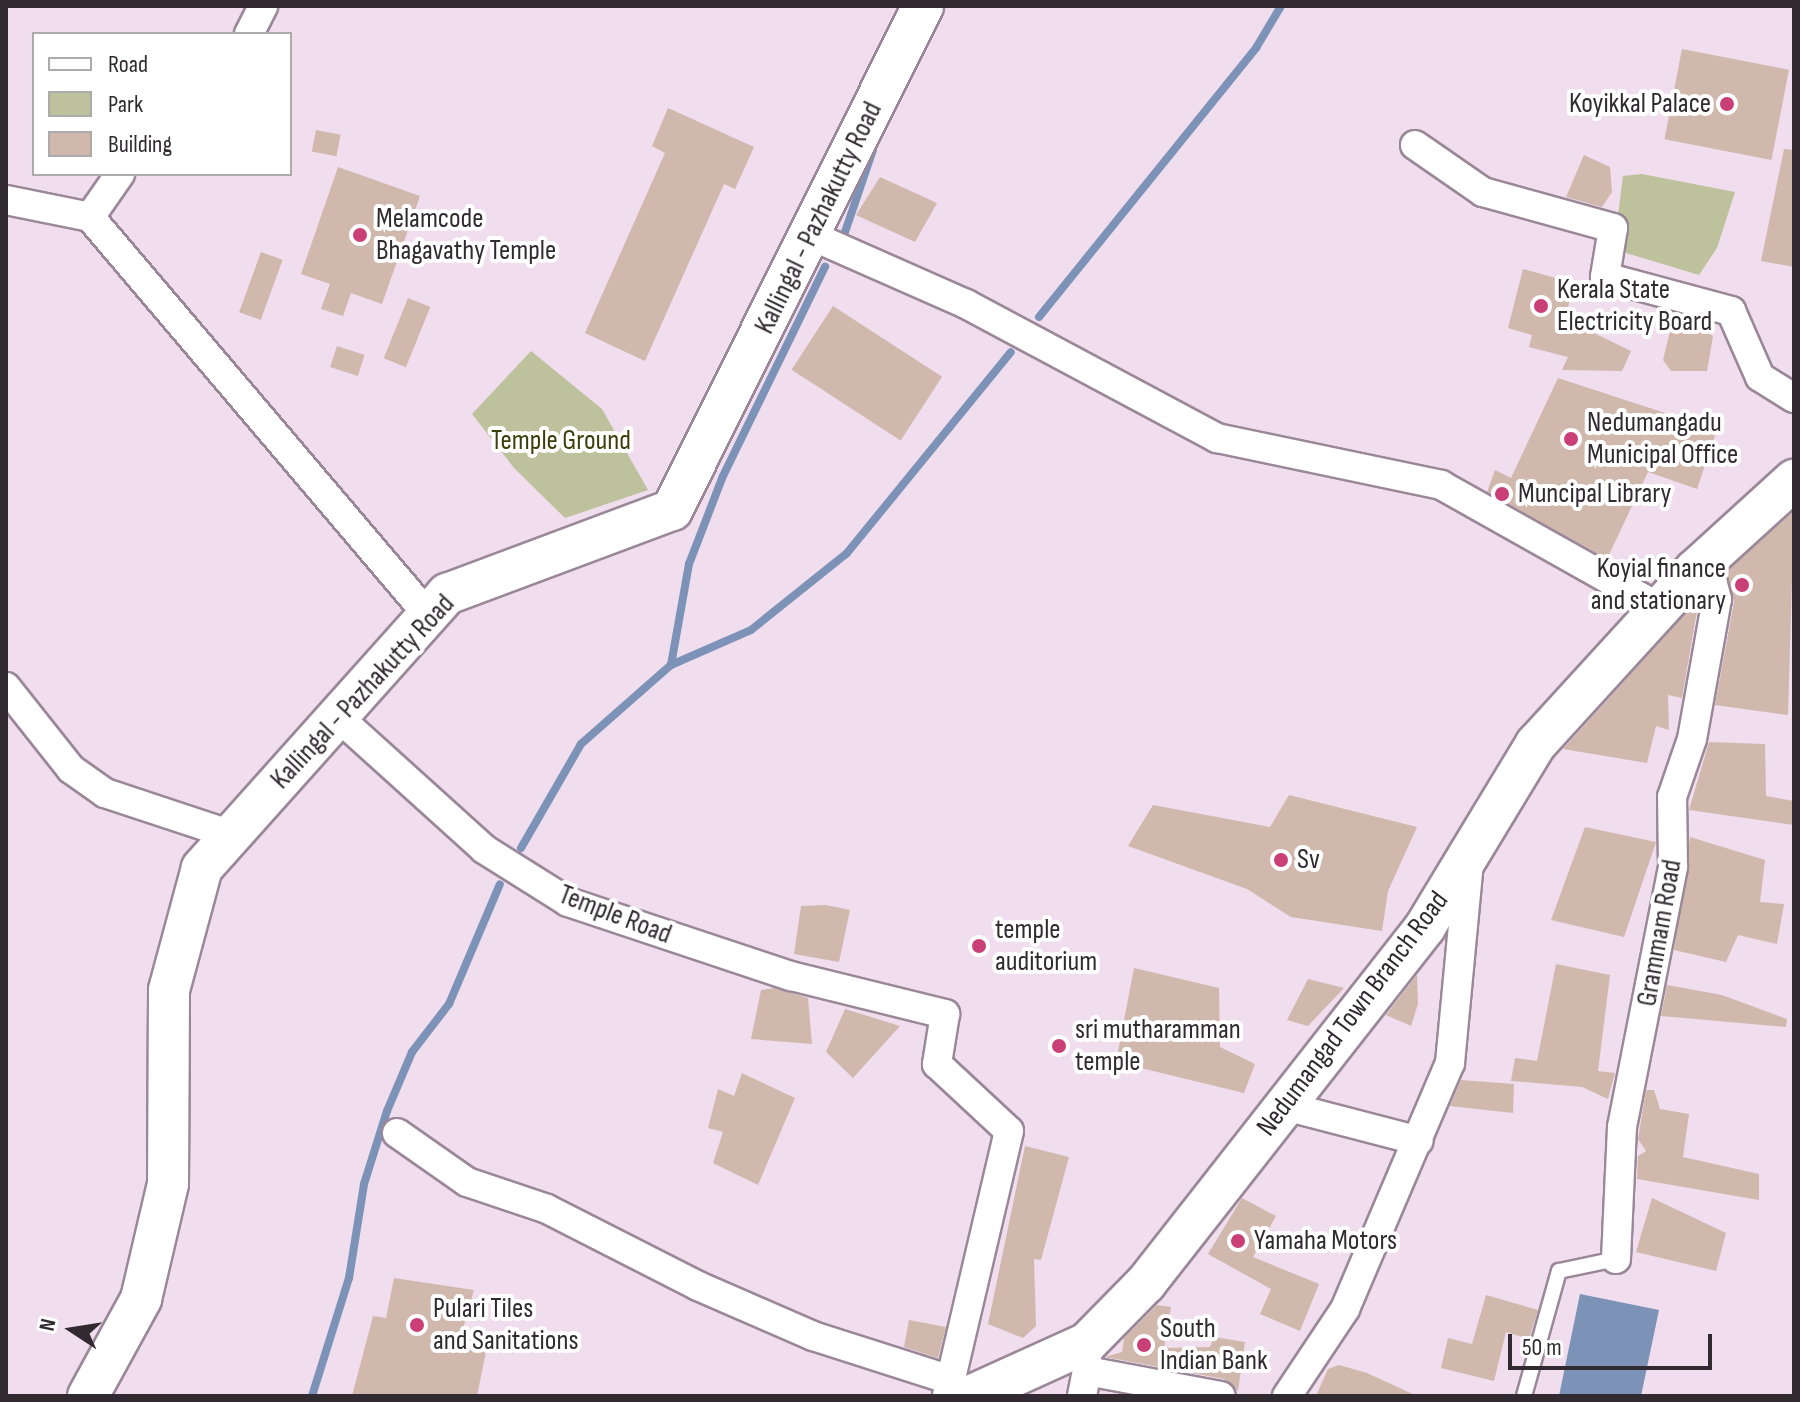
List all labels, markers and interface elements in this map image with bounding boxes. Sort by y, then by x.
legend [32,32,292,176]
text: Road [108,50,148,79]
place label: Koyikkal Palace [1569,87,1711,121]
text: Park [108,90,143,119]
marker: Koyikkal Palace [1718,95,1736,113]
street label: Kallingal - Pazhakutty Road [748,97,890,339]
text: Building [108,130,172,159]
place label: Melamcode Bhagavathy Temple [376,202,556,268]
marker: Melamcode Bhagavathy Temple [351,226,369,244]
place label: Kerala State Electricity Board [1557,273,1712,339]
marker: Kerala State Electricity Board [1532,297,1550,315]
place label: Nedumangadu Municipal Office [1587,406,1738,472]
park label: Temple Ground [491,424,631,458]
marker: Nedumangadu Municipal Office [1562,430,1580,448]
place label: Muncipal Library [1518,477,1671,511]
marker: Muncipal Library [1493,485,1511,503]
place label: Koyial finance and stationary [1591,552,1726,618]
marker: Koyial finance and stationary [1733,576,1751,594]
street label: Kallingal - Pazhakutty Road [264,588,462,796]
place label: Sv [1297,843,1320,877]
marker: Sv [1272,851,1290,869]
street label: Grammam Road [1631,857,1689,1009]
street label: Temple Road [554,878,676,952]
street label: Nedumangad Town Branch Road [1250,885,1456,1143]
place label: temple auditorium [995,913,1097,979]
marker: temple auditorium [970,937,988,955]
place label: sri mutharamman temple [1075,1013,1241,1079]
marker: sri mutharamman temple [1050,1037,1068,1055]
place label: Yamaha Motors [1254,1224,1397,1258]
marker: Yamaha Motors [1229,1232,1247,1250]
north arrow [32,1290,112,1370]
place label: Pulari Tiles and Sanitations [433,1292,578,1358]
place label: South Indian Bank [1160,1312,1268,1378]
text: N [34,1316,62,1333]
marker: Pulari Tiles and Sanitations [408,1316,426,1334]
scale bar [1512,1318,1716,1368]
text: 50 m [1522,1333,1562,1362]
marker: South Indian Bank [1135,1336,1153,1354]

